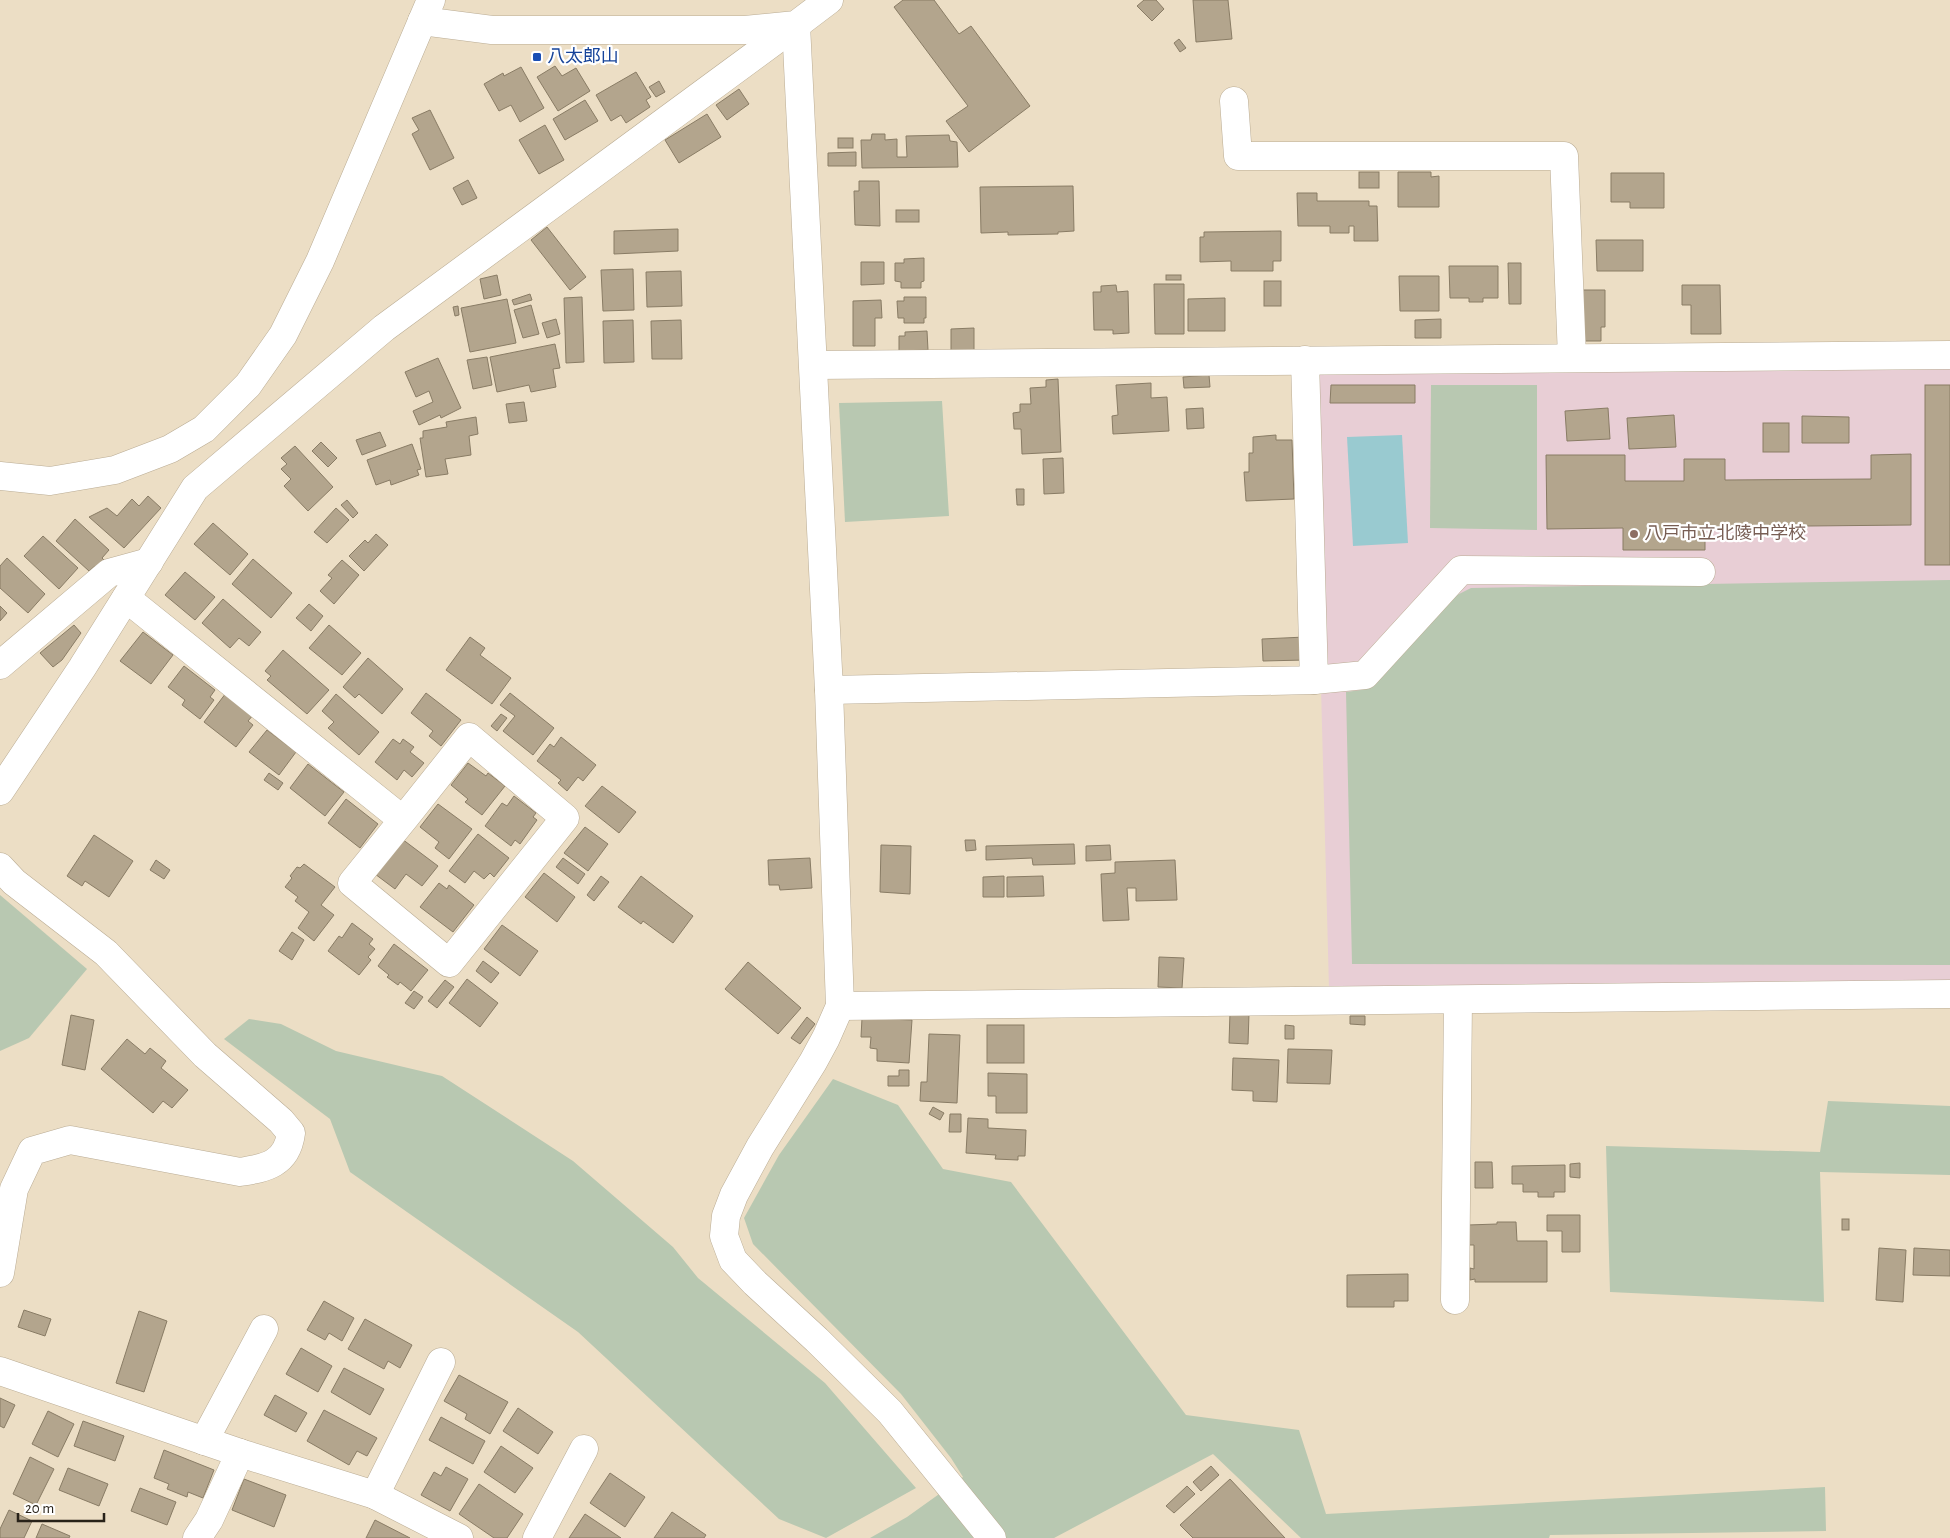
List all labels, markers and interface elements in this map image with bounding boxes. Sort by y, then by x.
place label: 八太郎山 [547,47,619,66]
marker: 八太郎山 [531,51,543,63]
place label: 八戸市立北陵中学校 [1644,523,1806,543]
marker: 八戸市立北陵中学校 [1628,528,1640,540]
scale bar [18,1490,104,1522]
text: 20 m [25,1501,54,1516]

